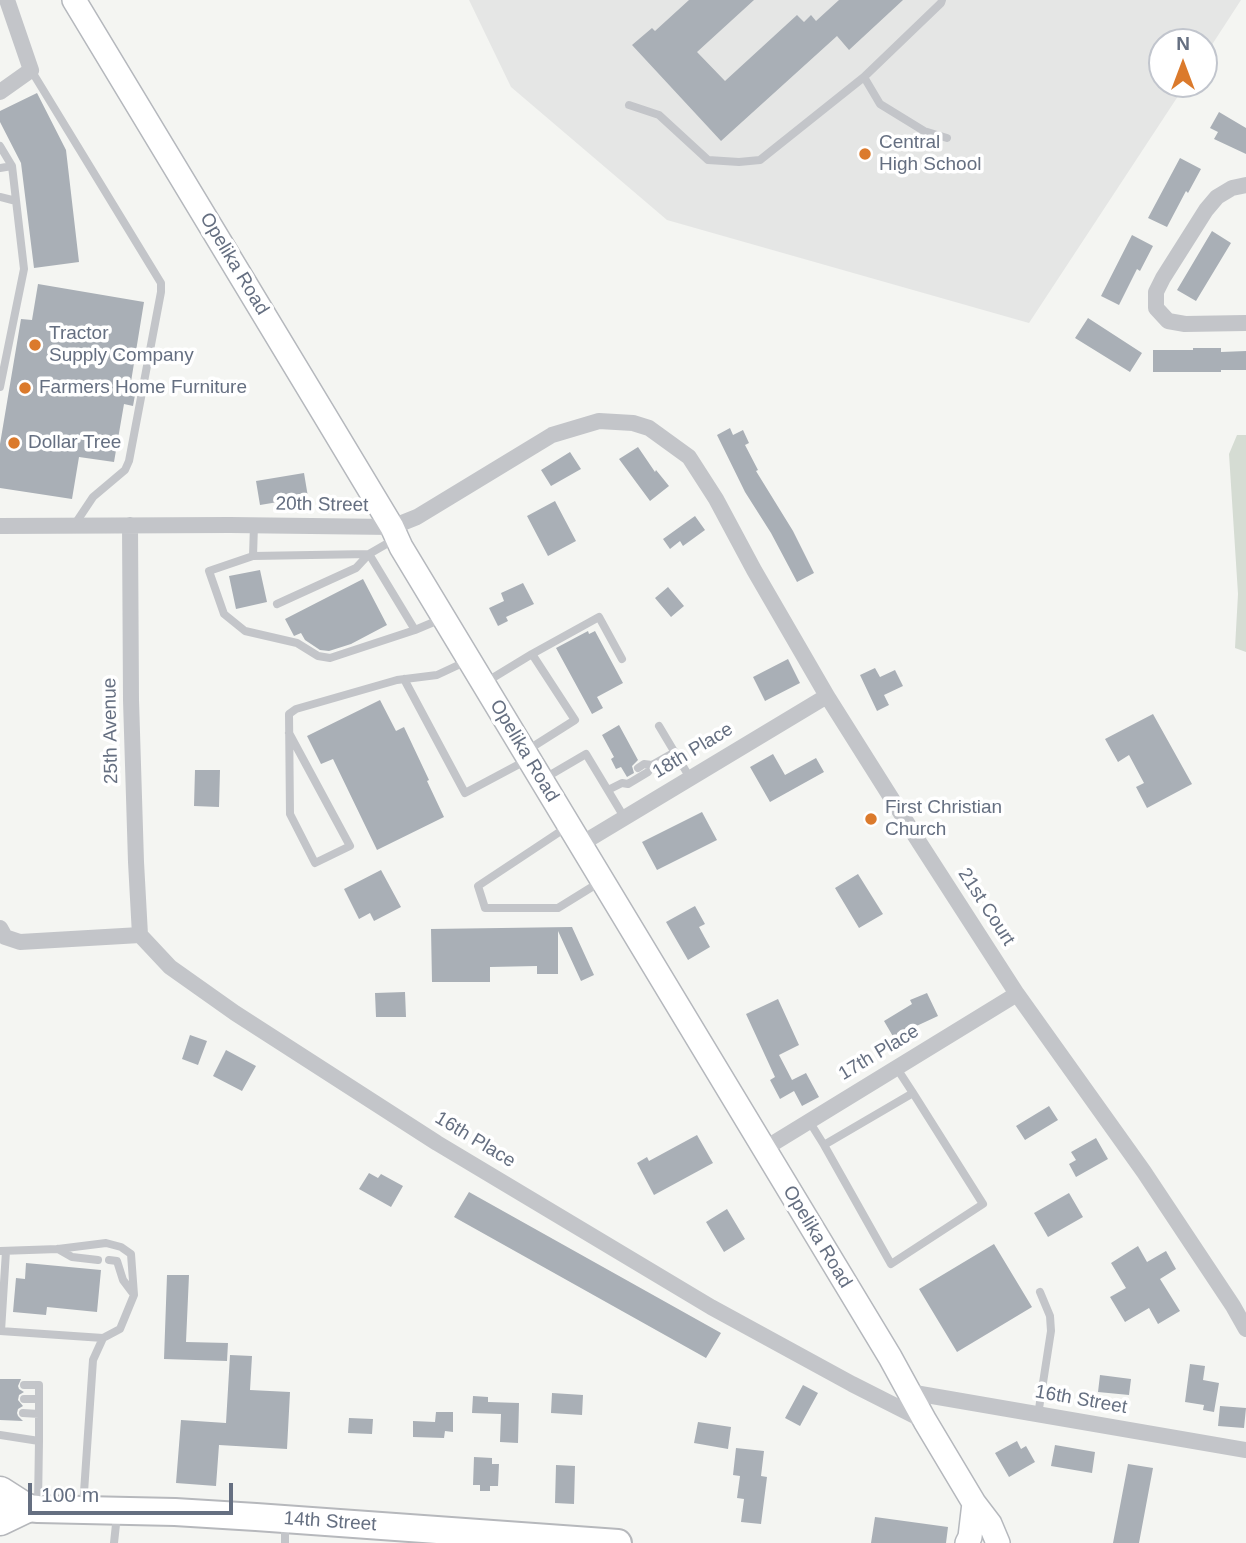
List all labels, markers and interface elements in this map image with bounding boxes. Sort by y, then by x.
north arrow [1148,28,1218,98]
text: N [1176,33,1190,54]
place label: Central High School [879,132,981,176]
marker: Central High School [857,146,873,162]
street label: Opelika Road [195,209,273,319]
place label: Tractor Supply Company [49,323,194,367]
marker: Tractor Supply Company [27,337,43,353]
place label: Farmers Home Furniture [39,377,247,399]
marker: Farmers Home Furniture [17,380,33,396]
place label: Dollar Tree [28,432,121,454]
marker: Dollar Tree [6,435,22,451]
street label: 20th Street [275,493,369,517]
street label: 25th Avenue [99,678,123,784]
street label: Opelika Road [485,696,563,806]
street label: 18th Place [649,718,737,784]
place label: First Christian Church [885,797,1002,841]
marker: First Christian Church [863,811,879,827]
street label: 21st Court [953,864,1019,950]
street label: 17th Place [835,1020,923,1086]
street label: 16th Place [431,1107,519,1173]
street label: Opelika Road [778,1182,856,1292]
street label: 16th Street [1033,1381,1129,1419]
scale bar [32,1470,236,1514]
text: 100 m [41,1483,99,1506]
street label: 14th Street [283,1507,377,1537]

